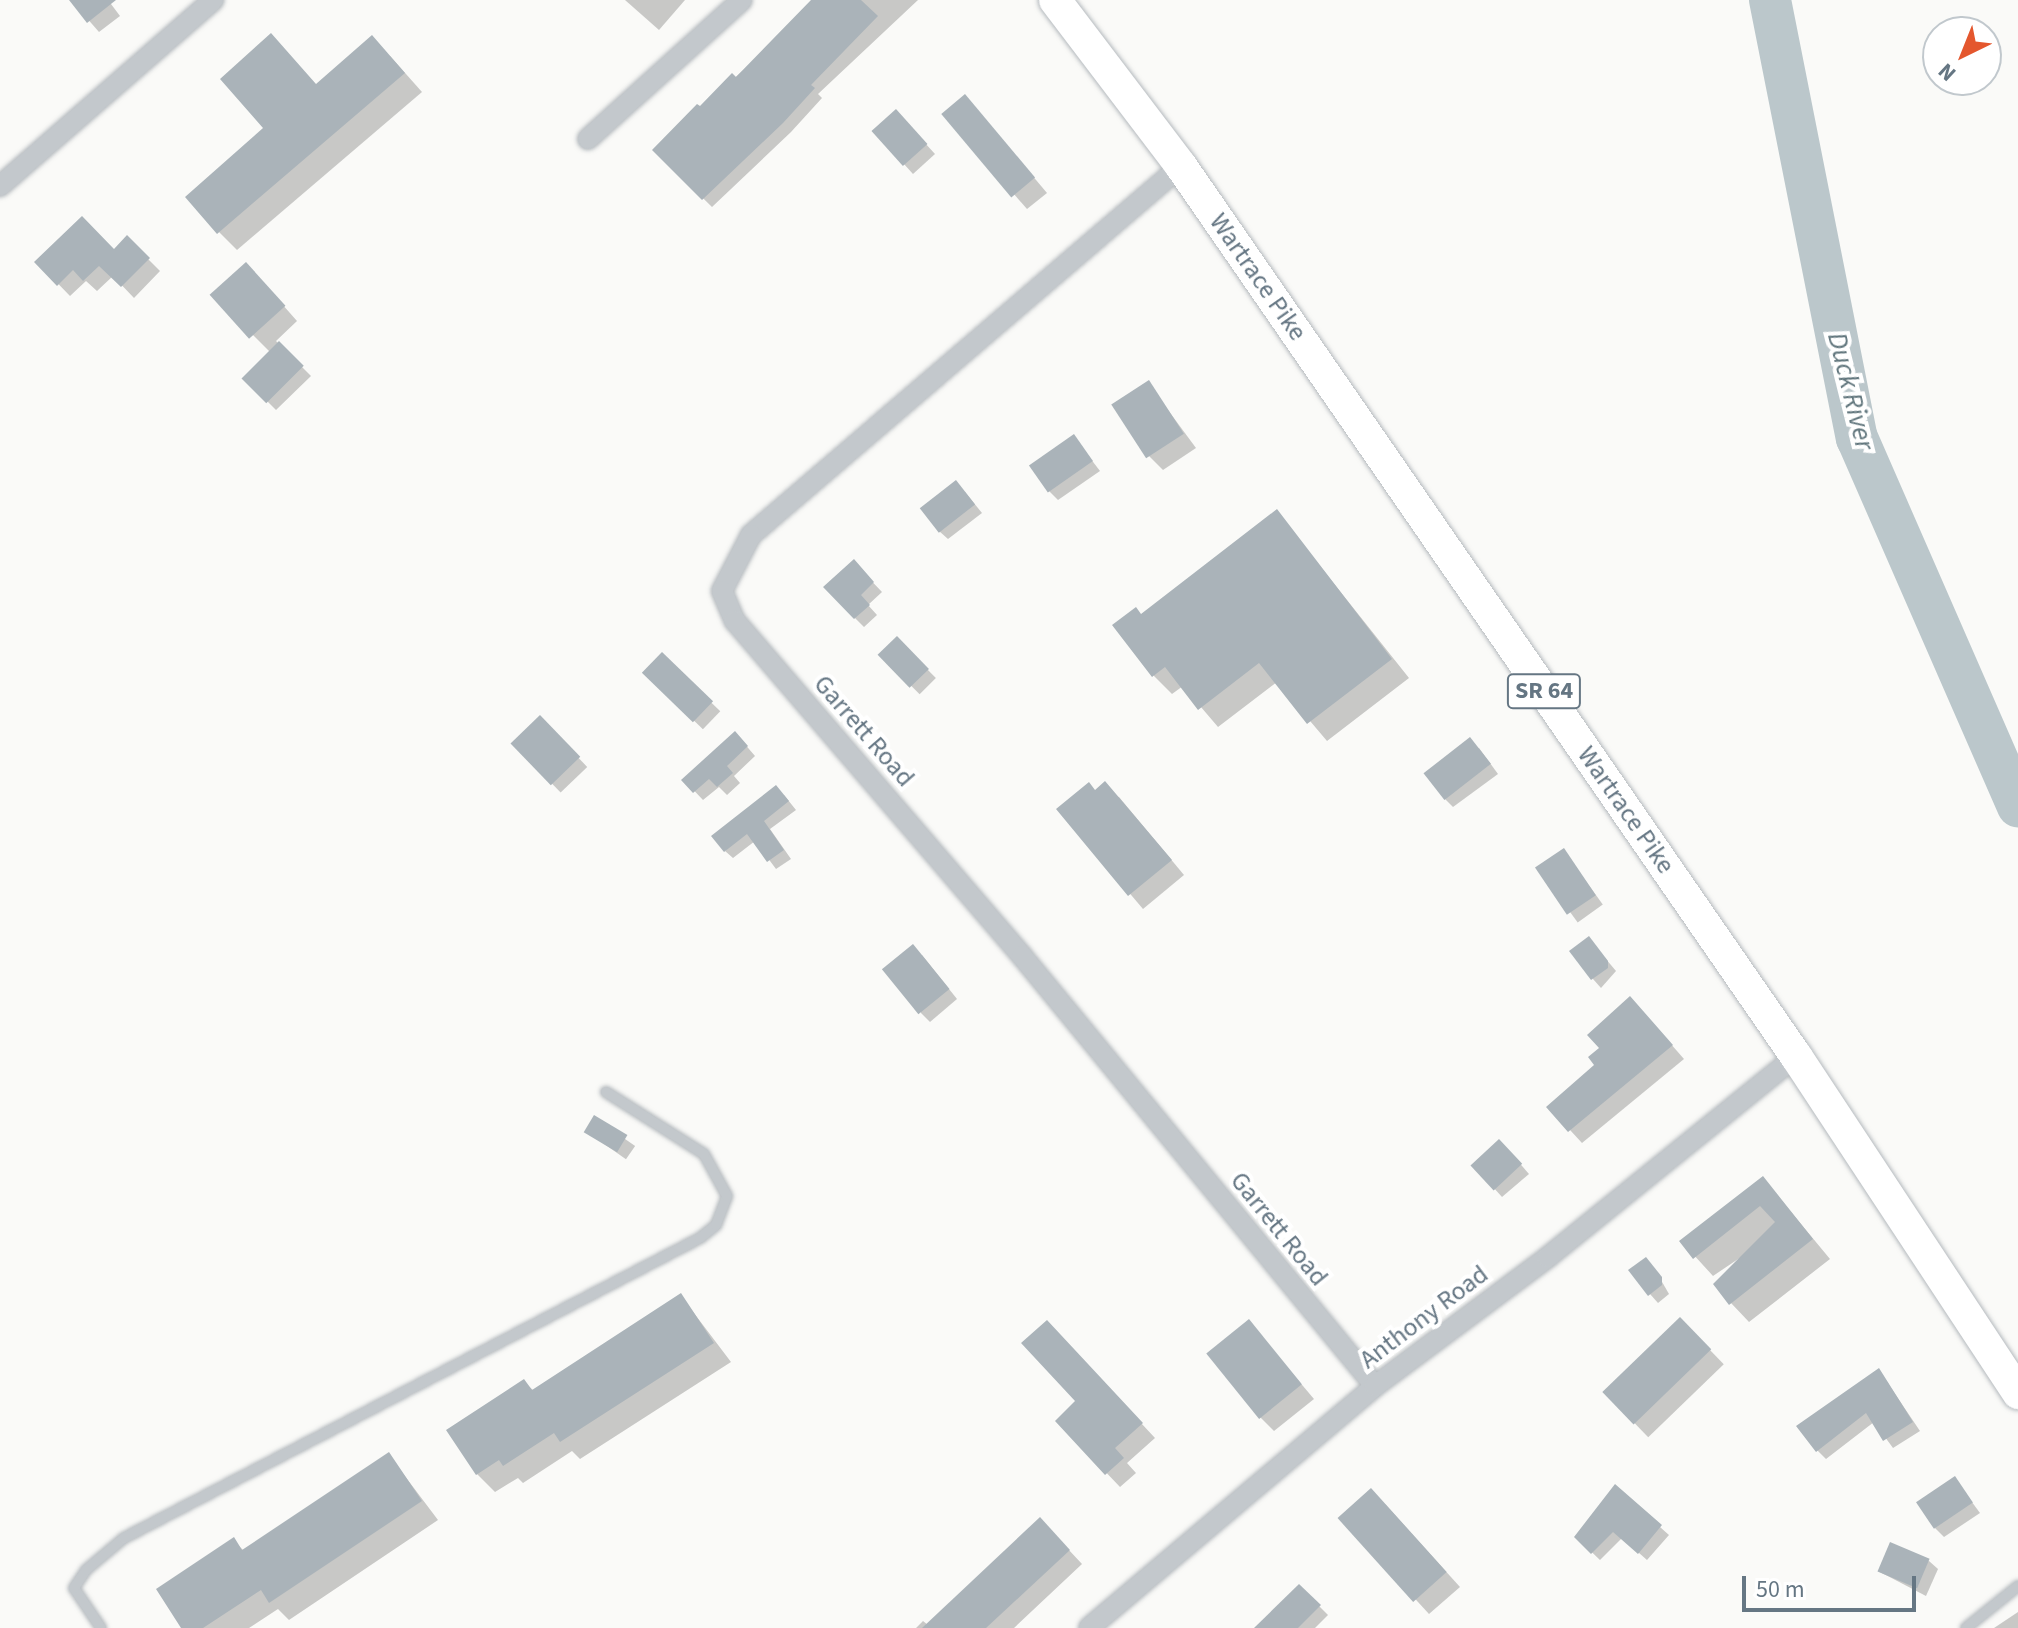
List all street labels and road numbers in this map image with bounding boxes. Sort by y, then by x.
street label: Wartrace Pike [1203,207,1313,347]
street label: Garrett Road [807,669,921,793]
road number: SR 64 [1506,671,1582,711]
street label: Wartrace Pike [1571,740,1681,880]
street label: Garrett Road [1224,1166,1334,1292]
street label: Anthony Road [1354,1259,1494,1375]

